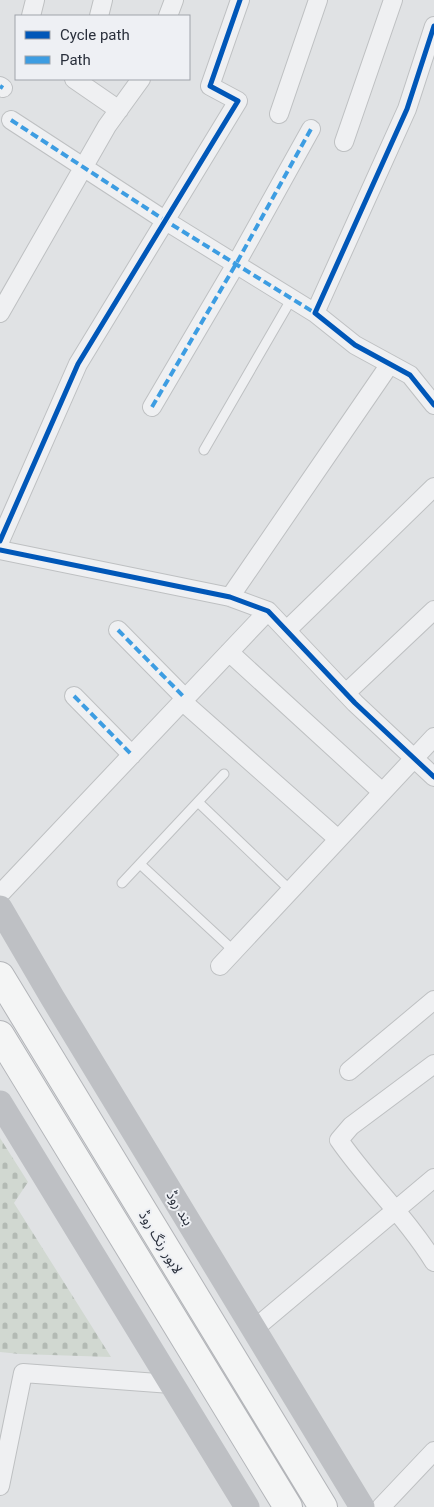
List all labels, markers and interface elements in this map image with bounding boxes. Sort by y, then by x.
legend [15,15,190,80]
text: Cycle path [60,26,130,44]
text: Path [60,51,91,69]
street label: بند روڈ [163,1188,197,1229]
street label: لاہور رنگ روڈ [135,1208,186,1277]

